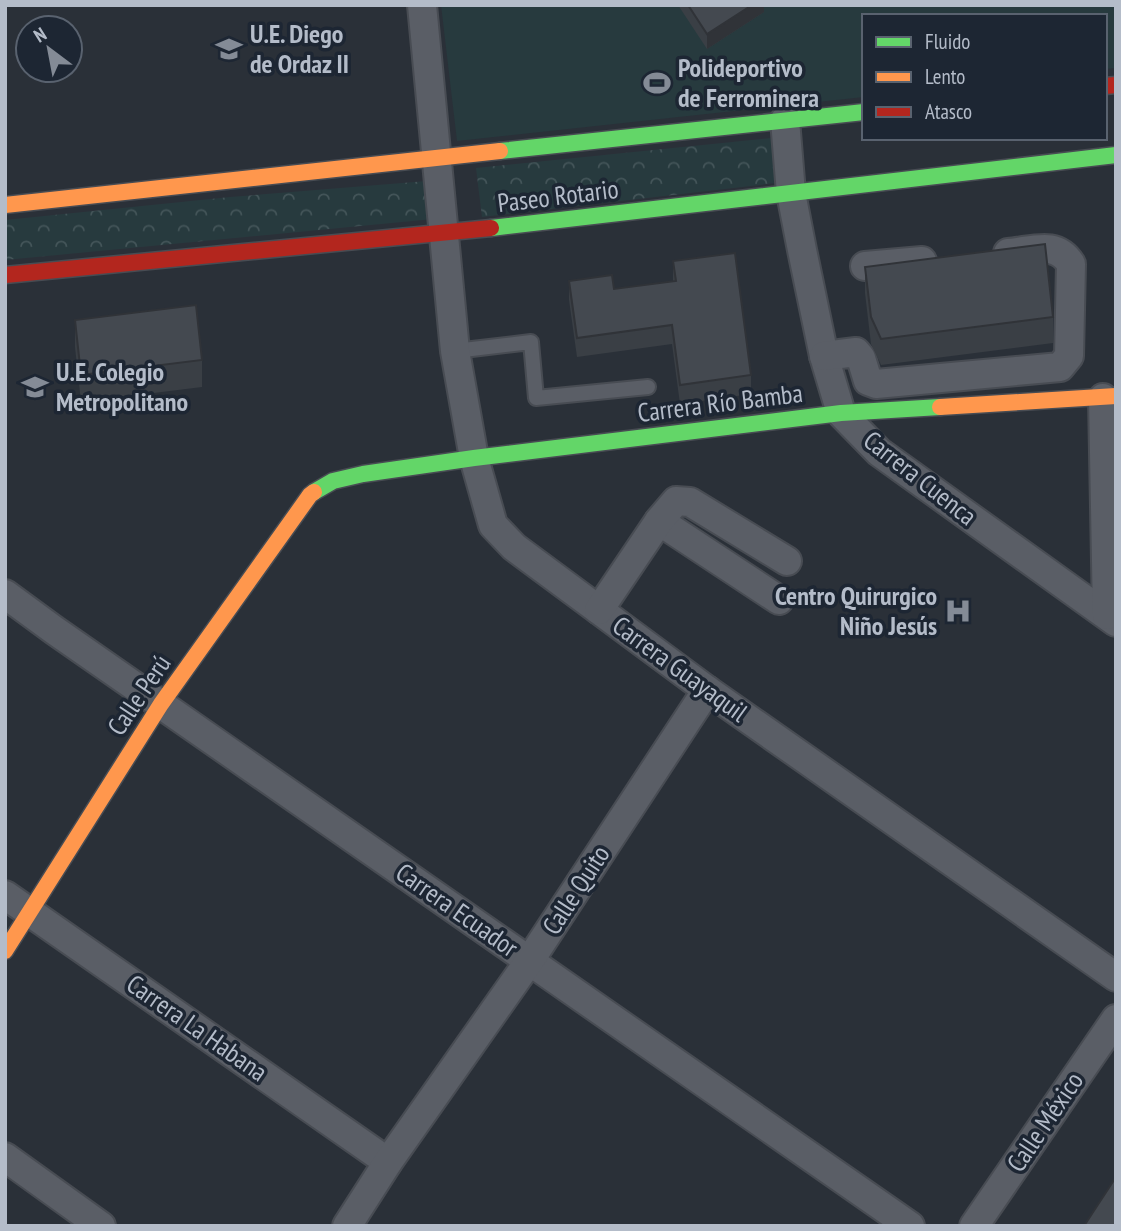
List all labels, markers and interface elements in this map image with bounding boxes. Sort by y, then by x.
north arrow [14,14,84,84]
legend [862,14,1107,140]
place label: U.E. Diego de Ordaz II [250,17,349,80]
text: N [29,22,51,47]
text: Fluido [925,28,970,55]
school or university icon: U.E. Diego de Ordaz II [214,34,244,64]
place label: Polideportivo de Ferrominera [678,51,819,114]
text: Lento [925,63,965,90]
sports icon: Polideportivo de Ferrominera [642,68,672,98]
text: Atasco [925,98,972,125]
street label: Paseo Rotario [496,172,620,219]
place label: U.E. Colegio Metropolitano [56,355,188,418]
school or university icon: U.E. Colegio Metropolitano [20,372,50,402]
street label: Carrera Río Bamba [635,376,804,429]
street label: Carrera Cuenca [857,423,984,532]
place label: Centro Quirurgico Niño Jesús [775,579,937,642]
hospital icon: Centro Quirurgico Niño Jesús [943,596,973,626]
street label: Carrera Guayaquil [606,609,754,729]
street label: Calle Perú [100,648,178,741]
street label: Calle Quito [535,839,617,941]
street label: Carrera Ecuador [390,855,525,964]
street label: Carrera La Habana [121,967,274,1088]
street label: Calle México [999,1065,1090,1178]

